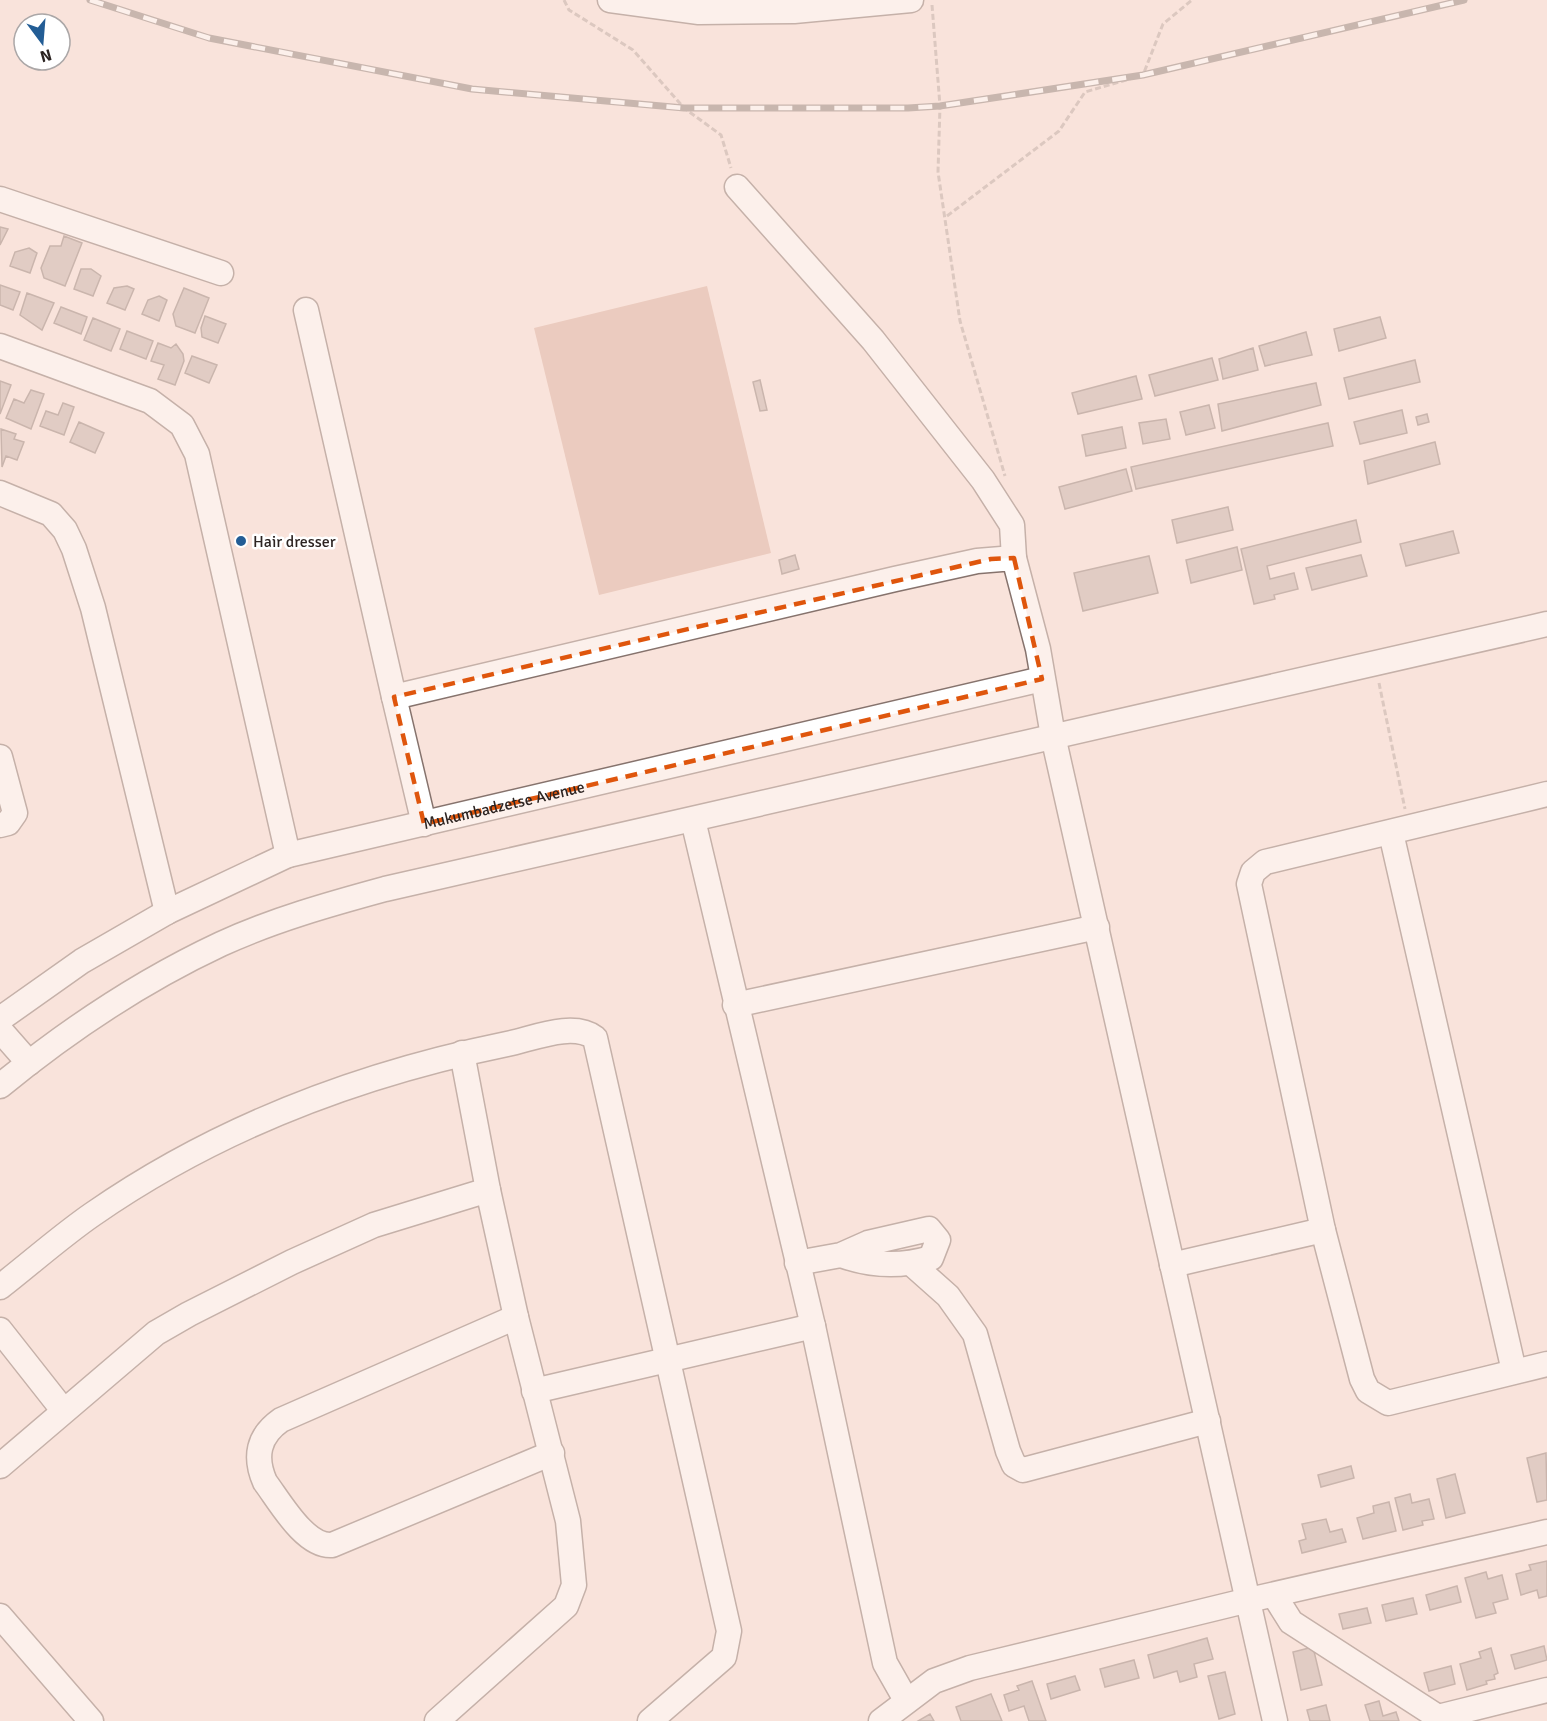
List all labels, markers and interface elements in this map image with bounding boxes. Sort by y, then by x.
north arrow [12,12,72,72]
text: N [38,44,54,67]
place label: Hair dresser [253,532,336,552]
marker: Hair dresser [234,534,248,548]
street label: Mukumbadzetse Avenue [421,777,587,834]

